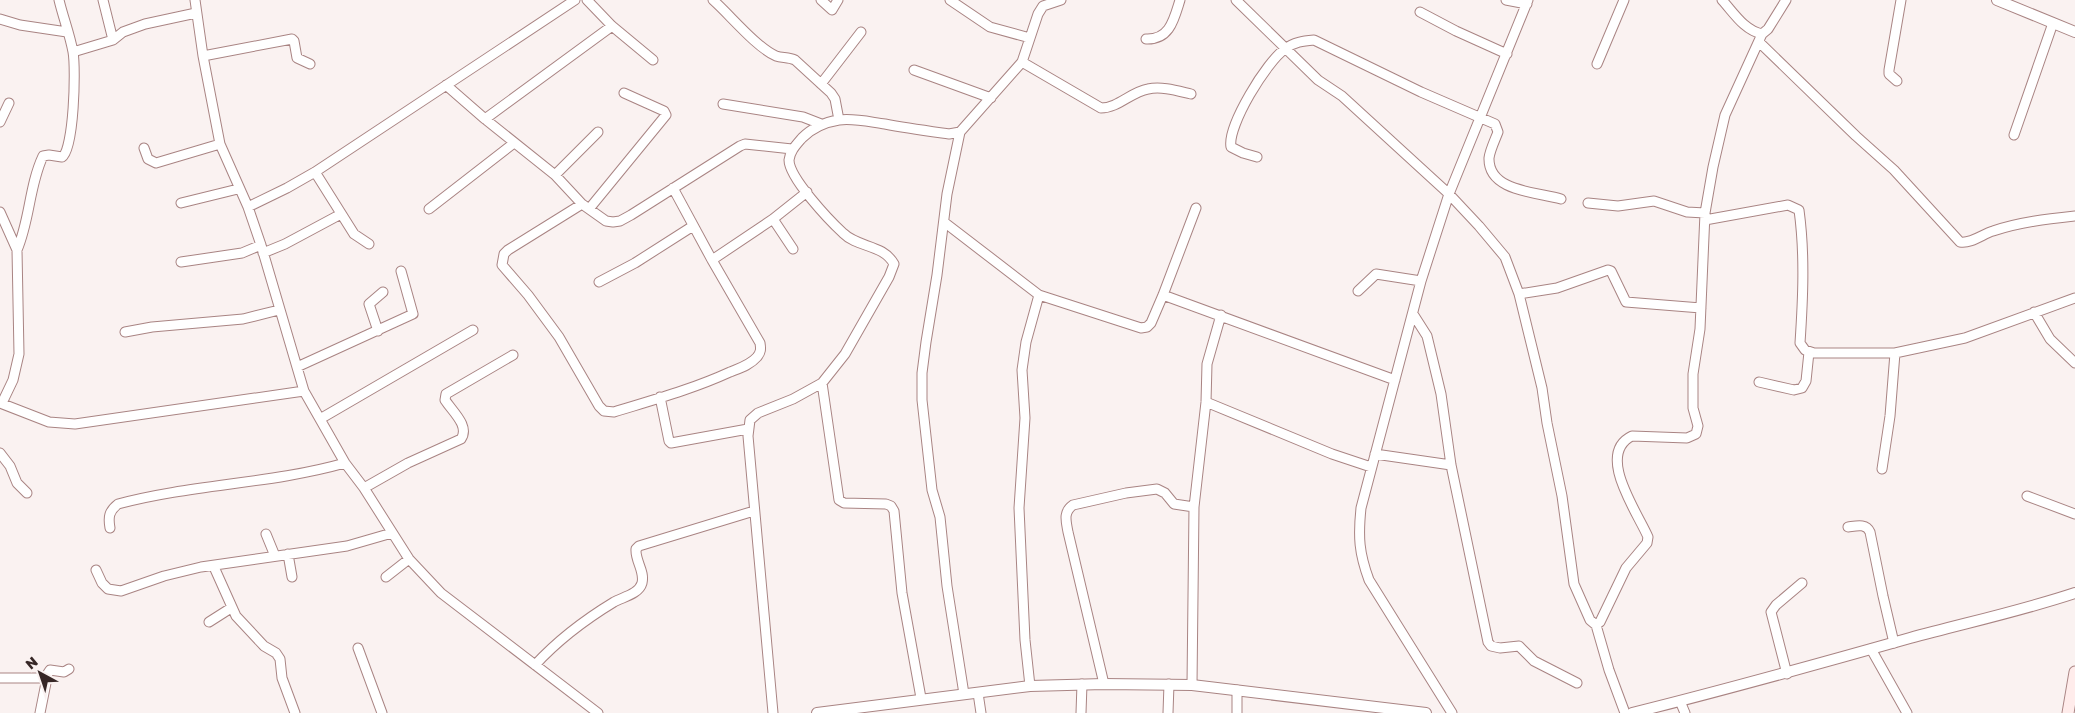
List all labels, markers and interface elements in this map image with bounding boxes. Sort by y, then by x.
north arrow [15,648,65,698]
text: N [22,653,41,673]

